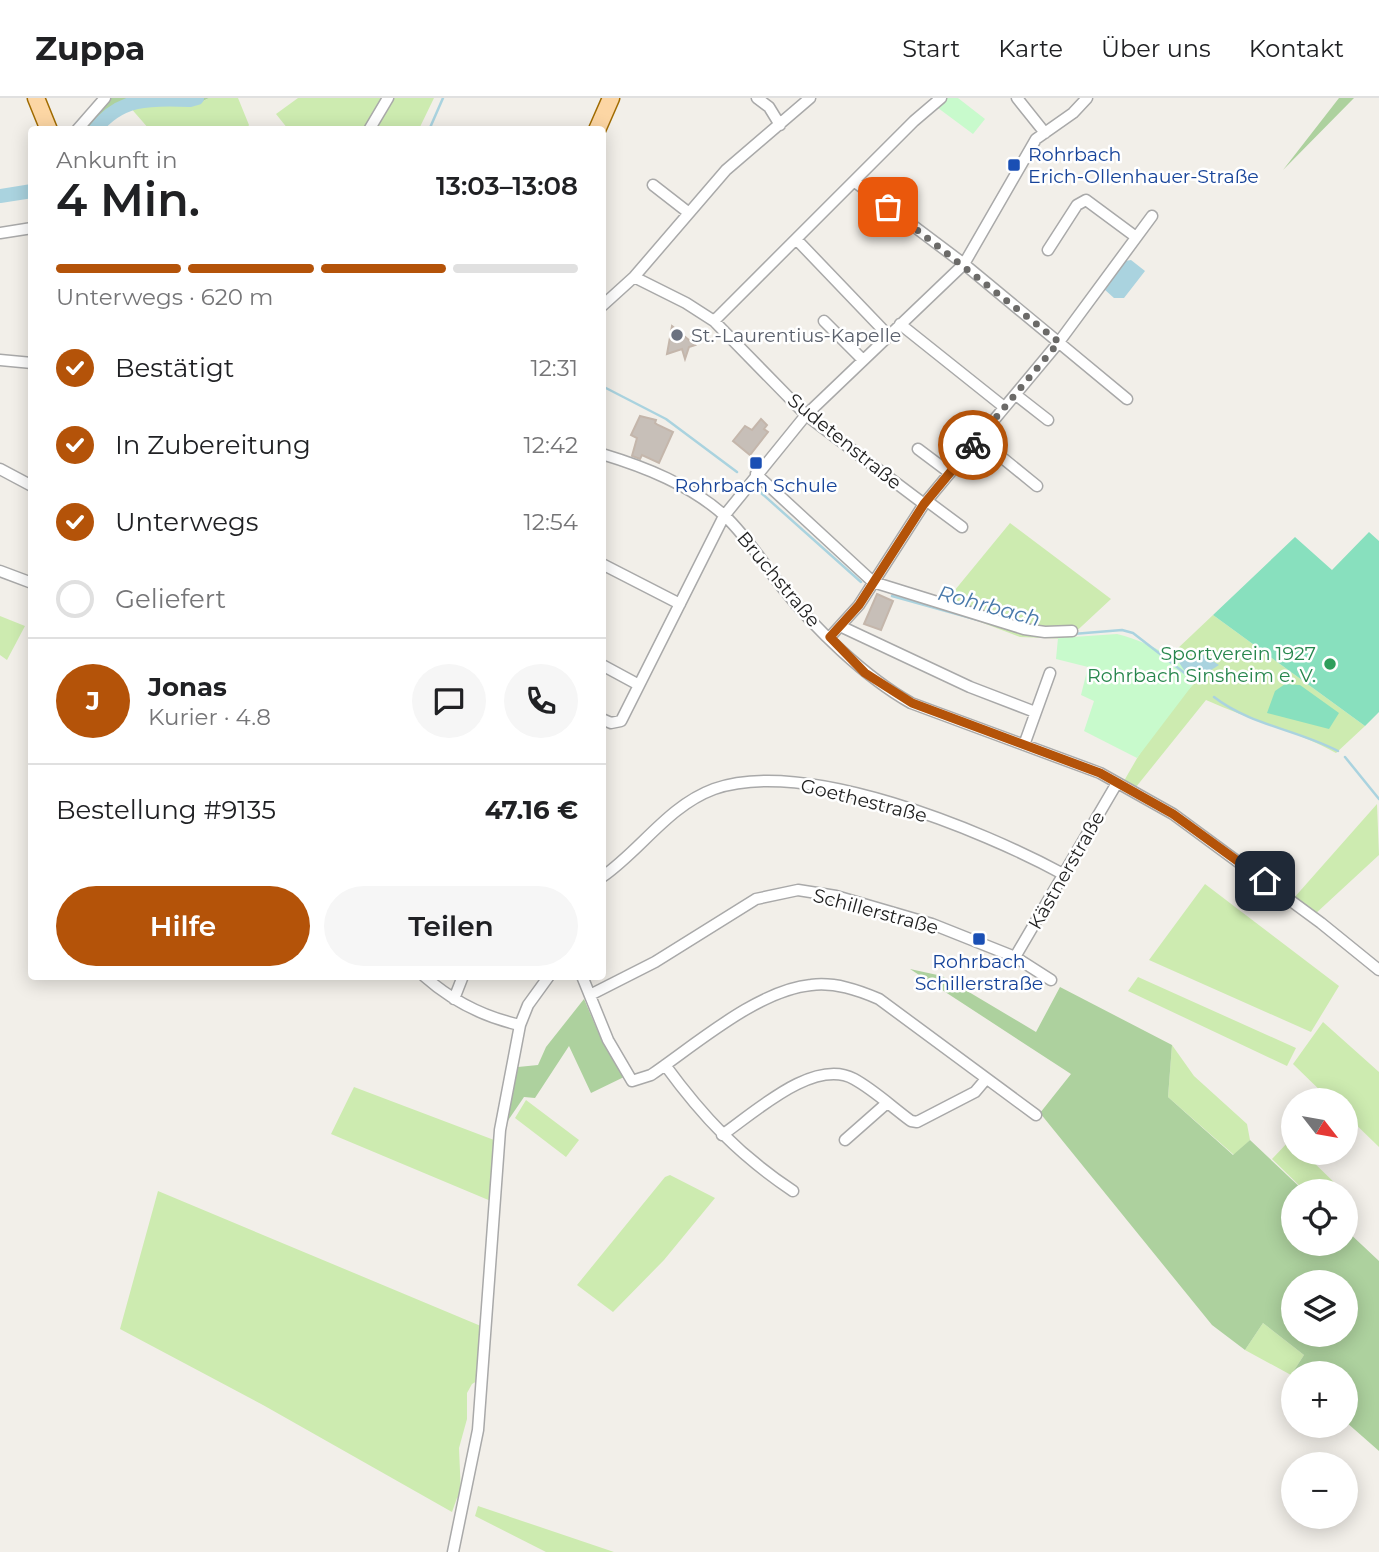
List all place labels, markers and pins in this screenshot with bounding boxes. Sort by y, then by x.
place label: Rohrbach Erich-Ollenhauer-Straße [1028,143,1259,188]
marker: Rohrbach Erich-Ollenhauer-Straße [1006,157,1022,173]
pin [858,177,918,237]
place label: St.-Laurentius-Kapelle [691,324,901,347]
marker: St.-Laurentius-Kapelle [669,327,685,343]
marker: Rohrbach Schule [748,455,764,471]
place label: Rohrbach Schule [675,474,837,497]
place label: Sportverein 1927 Rohrbach Sinsheim e. V. [1087,642,1316,687]
marker: Sportverein 1927 Rohrbach Sinsheim e. V. [1322,656,1338,672]
pin [1235,851,1295,911]
marker: Rohrbach Schillerstraße [971,931,987,947]
place label: Rohrbach Schillerstraße [915,950,1043,995]

